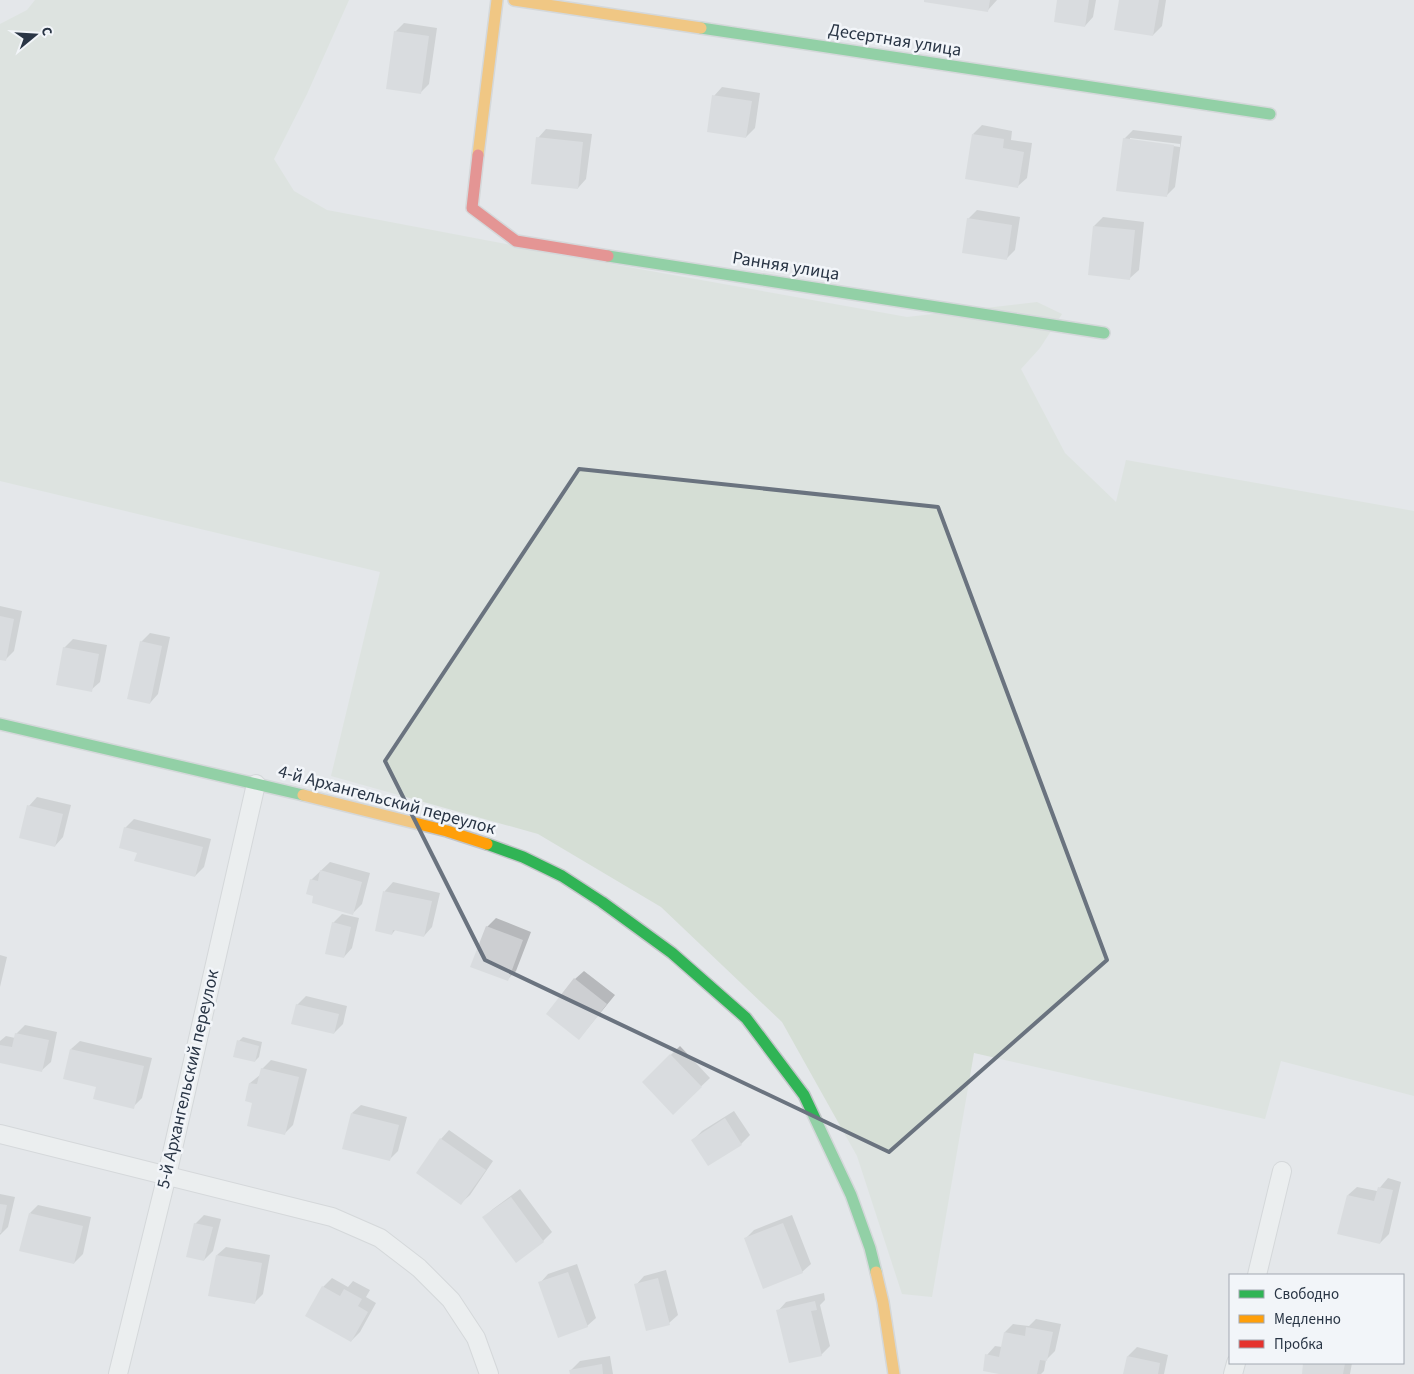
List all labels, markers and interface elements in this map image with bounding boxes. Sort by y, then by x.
north arrow [10,10,60,60]
street label: Десертная улица [827,17,963,63]
text: С [36,24,57,38]
street label: Ранняя улица [731,245,841,287]
street label: 4-й Архангельский переулок [275,759,499,841]
street label: 5-й Архангельский переулок [151,967,225,1191]
legend [1229,1274,1404,1364]
text: Свободно [1274,1284,1339,1305]
text: Медленно [1274,1309,1341,1330]
text: Пробка [1274,1334,1323,1355]

